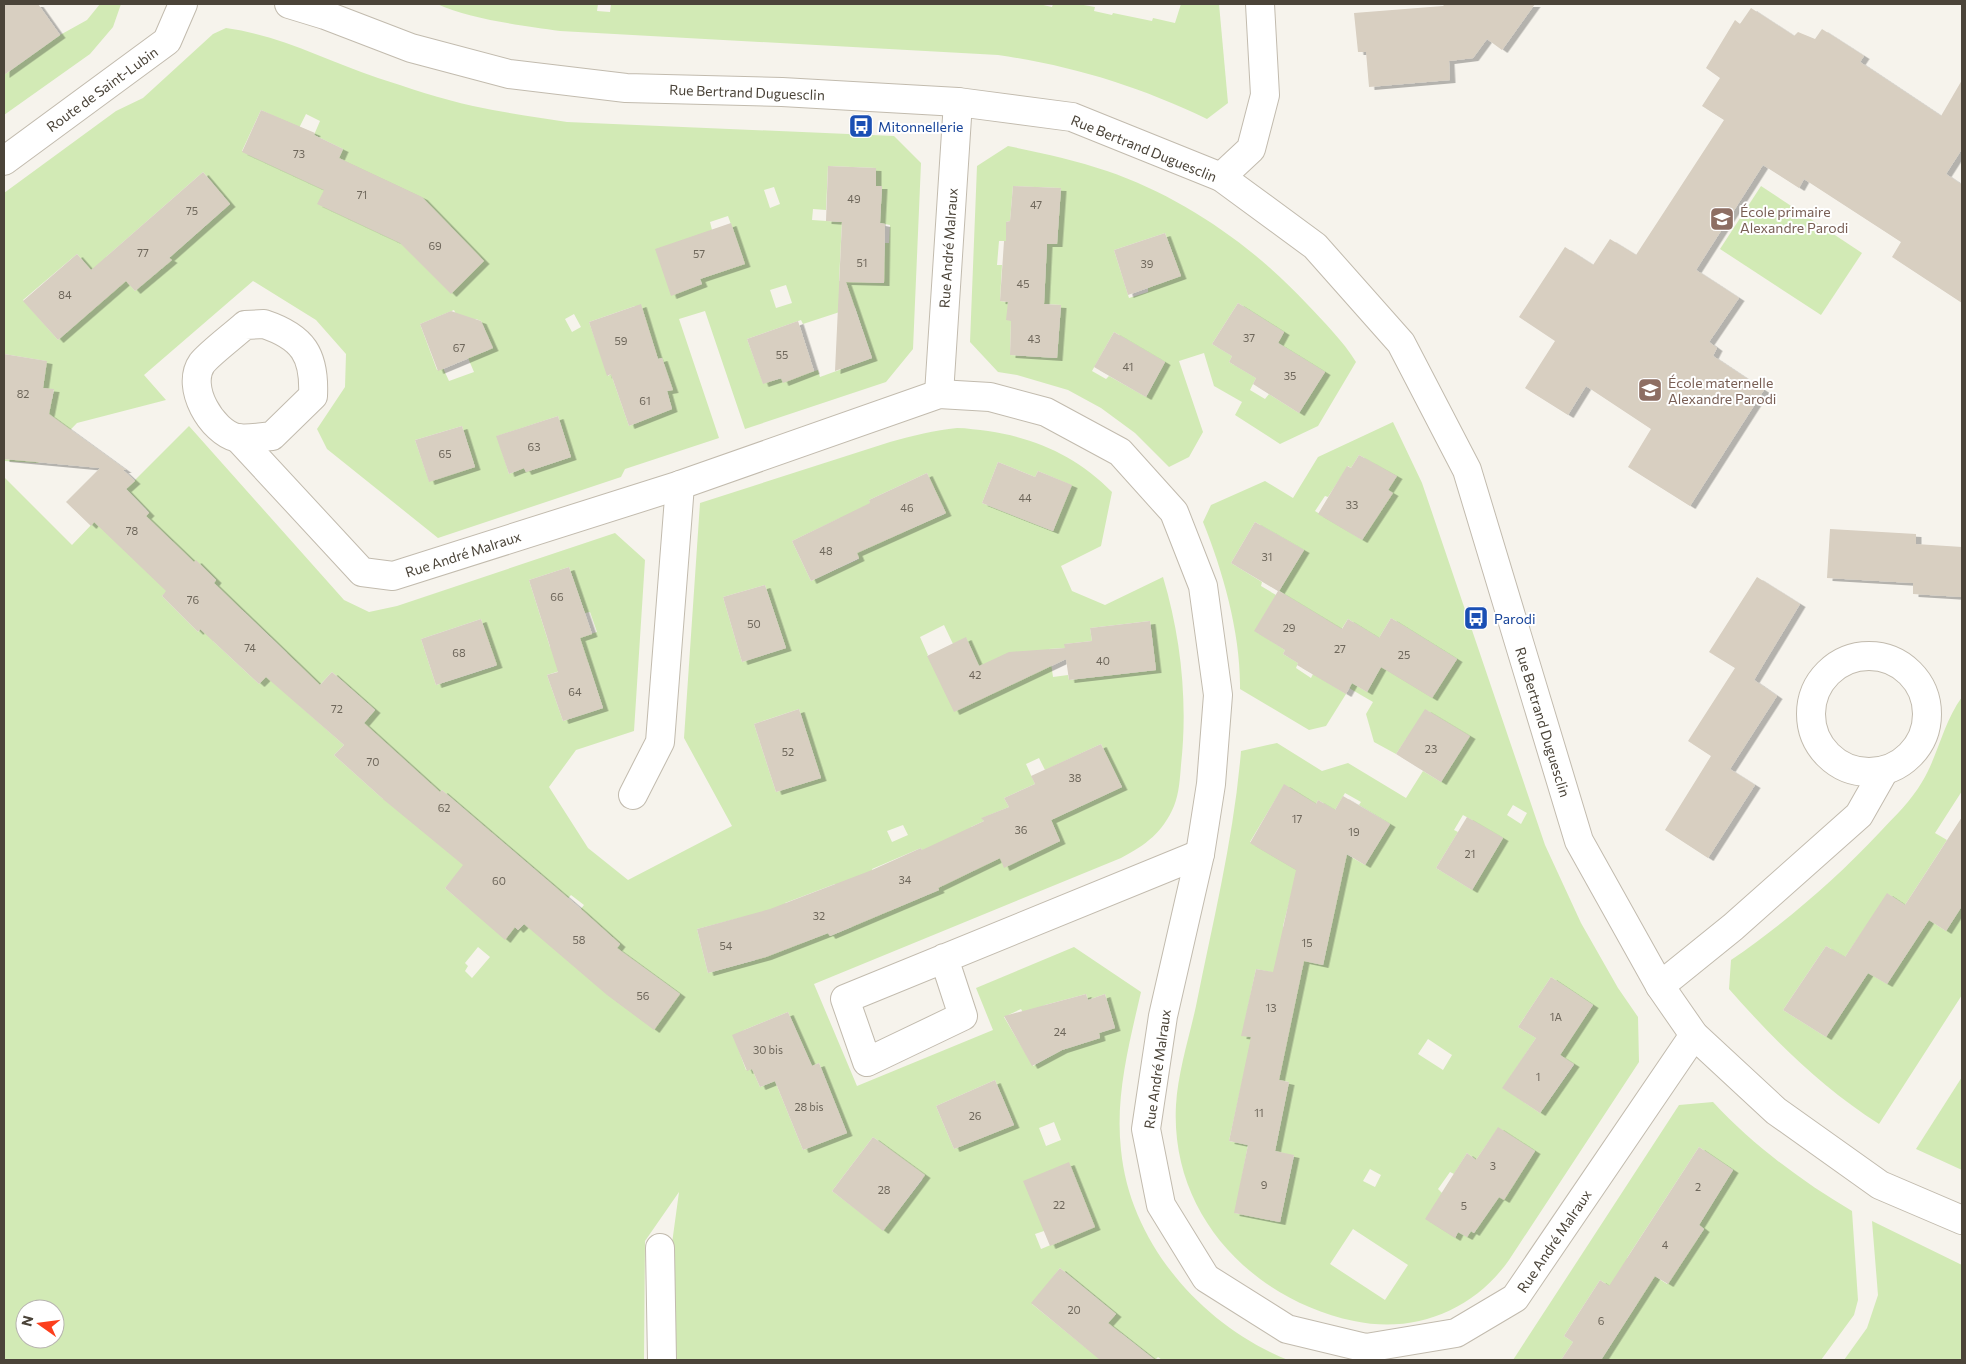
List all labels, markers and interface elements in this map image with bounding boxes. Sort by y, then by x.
street label: Route de Saint-Lubin [43,43,161,135]
street label: Rue Bertrand Duguesclin [669,81,825,103]
street label: Rue Bertrand Duguesclin [1069,111,1219,185]
bus stop icon: Mitonnellerie [848,113,874,139]
place label: Mitonnellerie [878,118,964,135]
house number: 73 [293,147,305,160]
street label: Rue André Malraux [935,187,961,309]
house number: 71 [357,188,367,201]
house number: 49 [847,192,861,205]
house number: 47 [1030,198,1042,211]
place label: École primaire Alexandre Parodi [1740,203,1848,236]
house number: 75 [186,204,198,217]
school or university icon: École primaire Alexandre Parodi [1709,206,1735,232]
house number: 69 [428,239,442,252]
house number: 77 [137,246,149,259]
house number: 57 [693,247,705,260]
house number: 51 [856,256,868,269]
house number: 39 [1141,257,1154,270]
house number: 45 [1017,277,1029,290]
house number: 84 [58,288,72,301]
house number: 37 [1243,331,1255,344]
house number: 43 [1028,332,1040,345]
house number: 59 [615,334,628,347]
house number: 67 [453,341,465,354]
house number: 55 [776,348,788,361]
house number: 41 [1123,360,1133,373]
house number: 35 [1284,369,1296,382]
place label: École maternelle Alexandre Parodi [1668,374,1776,407]
school or university icon: École maternelle Alexandre Parodi [1637,377,1663,403]
house number: 82 [17,387,29,400]
house number: 61 [639,394,651,407]
house number: 63 [528,440,540,453]
house number: 65 [439,447,452,460]
house number: 44 [1018,491,1032,504]
house number: 33 [1346,498,1358,511]
house number: 46 [900,501,914,514]
house number: 78 [126,524,139,537]
street label: Rue André Malraux [403,527,523,581]
house number: 48 [819,544,833,557]
house number: 31 [1262,550,1272,563]
house number: 66 [550,590,564,603]
house number: 76 [187,593,200,606]
bus stop icon: Parodi [1463,605,1489,631]
place label: Parodi [1494,610,1536,627]
house number: 50 [747,617,761,630]
house number: 29 [1283,621,1296,634]
house number: 74 [244,641,256,654]
house number: 27 [1334,642,1346,655]
street label: Rue Bertrand Duguesclin [1512,645,1574,799]
house number: 68 [452,646,466,659]
house number: 25 [1398,648,1410,661]
house number: 40 [1096,654,1110,667]
house number: 42 [969,668,981,681]
house number: 64 [568,685,582,698]
house number: 72 [331,702,343,715]
house number: 23 [1425,742,1437,755]
house number: 52 [782,745,794,758]
house number: 70 [367,755,379,768]
house number: 38 [1069,771,1082,784]
house number: 62 [438,801,450,814]
house number: 17 [1292,812,1302,825]
house number: 36 [1015,823,1028,836]
house number: 19 [1348,825,1360,838]
house number: 21 [1465,847,1475,860]
house number: 34 [899,873,912,886]
house number: 60 [492,874,506,887]
house number: 32 [813,909,825,922]
house number: 58 [573,933,586,946]
house number: 15 [1301,936,1313,949]
house number: 54 [720,939,733,952]
house number: 56 [637,989,650,1002]
house number: 13 [1266,1001,1276,1014]
street label: Rue André Malraux [1140,1008,1174,1130]
house number: 1A [1550,1010,1563,1023]
house number: 24 [1054,1025,1067,1038]
house number: 30 bis [753,1043,783,1056]
house number: 1 [1536,1070,1540,1083]
house number: 28 bis [794,1100,824,1113]
house number: 11 [1254,1106,1264,1119]
house number: 26 [969,1109,982,1122]
house number: 3 [1490,1159,1496,1172]
house number: 9 [1261,1178,1268,1191]
house number: 2 [1695,1180,1701,1193]
house number: 28 [878,1183,891,1196]
street label: Rue André Malraux [1513,1186,1595,1296]
house number: 22 [1053,1198,1065,1211]
house number: 5 [1461,1199,1467,1212]
house number: 4 [1662,1238,1669,1251]
north arrow [15,1299,65,1349]
house number: 20 [1067,1303,1081,1316]
text: N [17,1314,36,1328]
house number: 6 [1598,1314,1605,1327]

